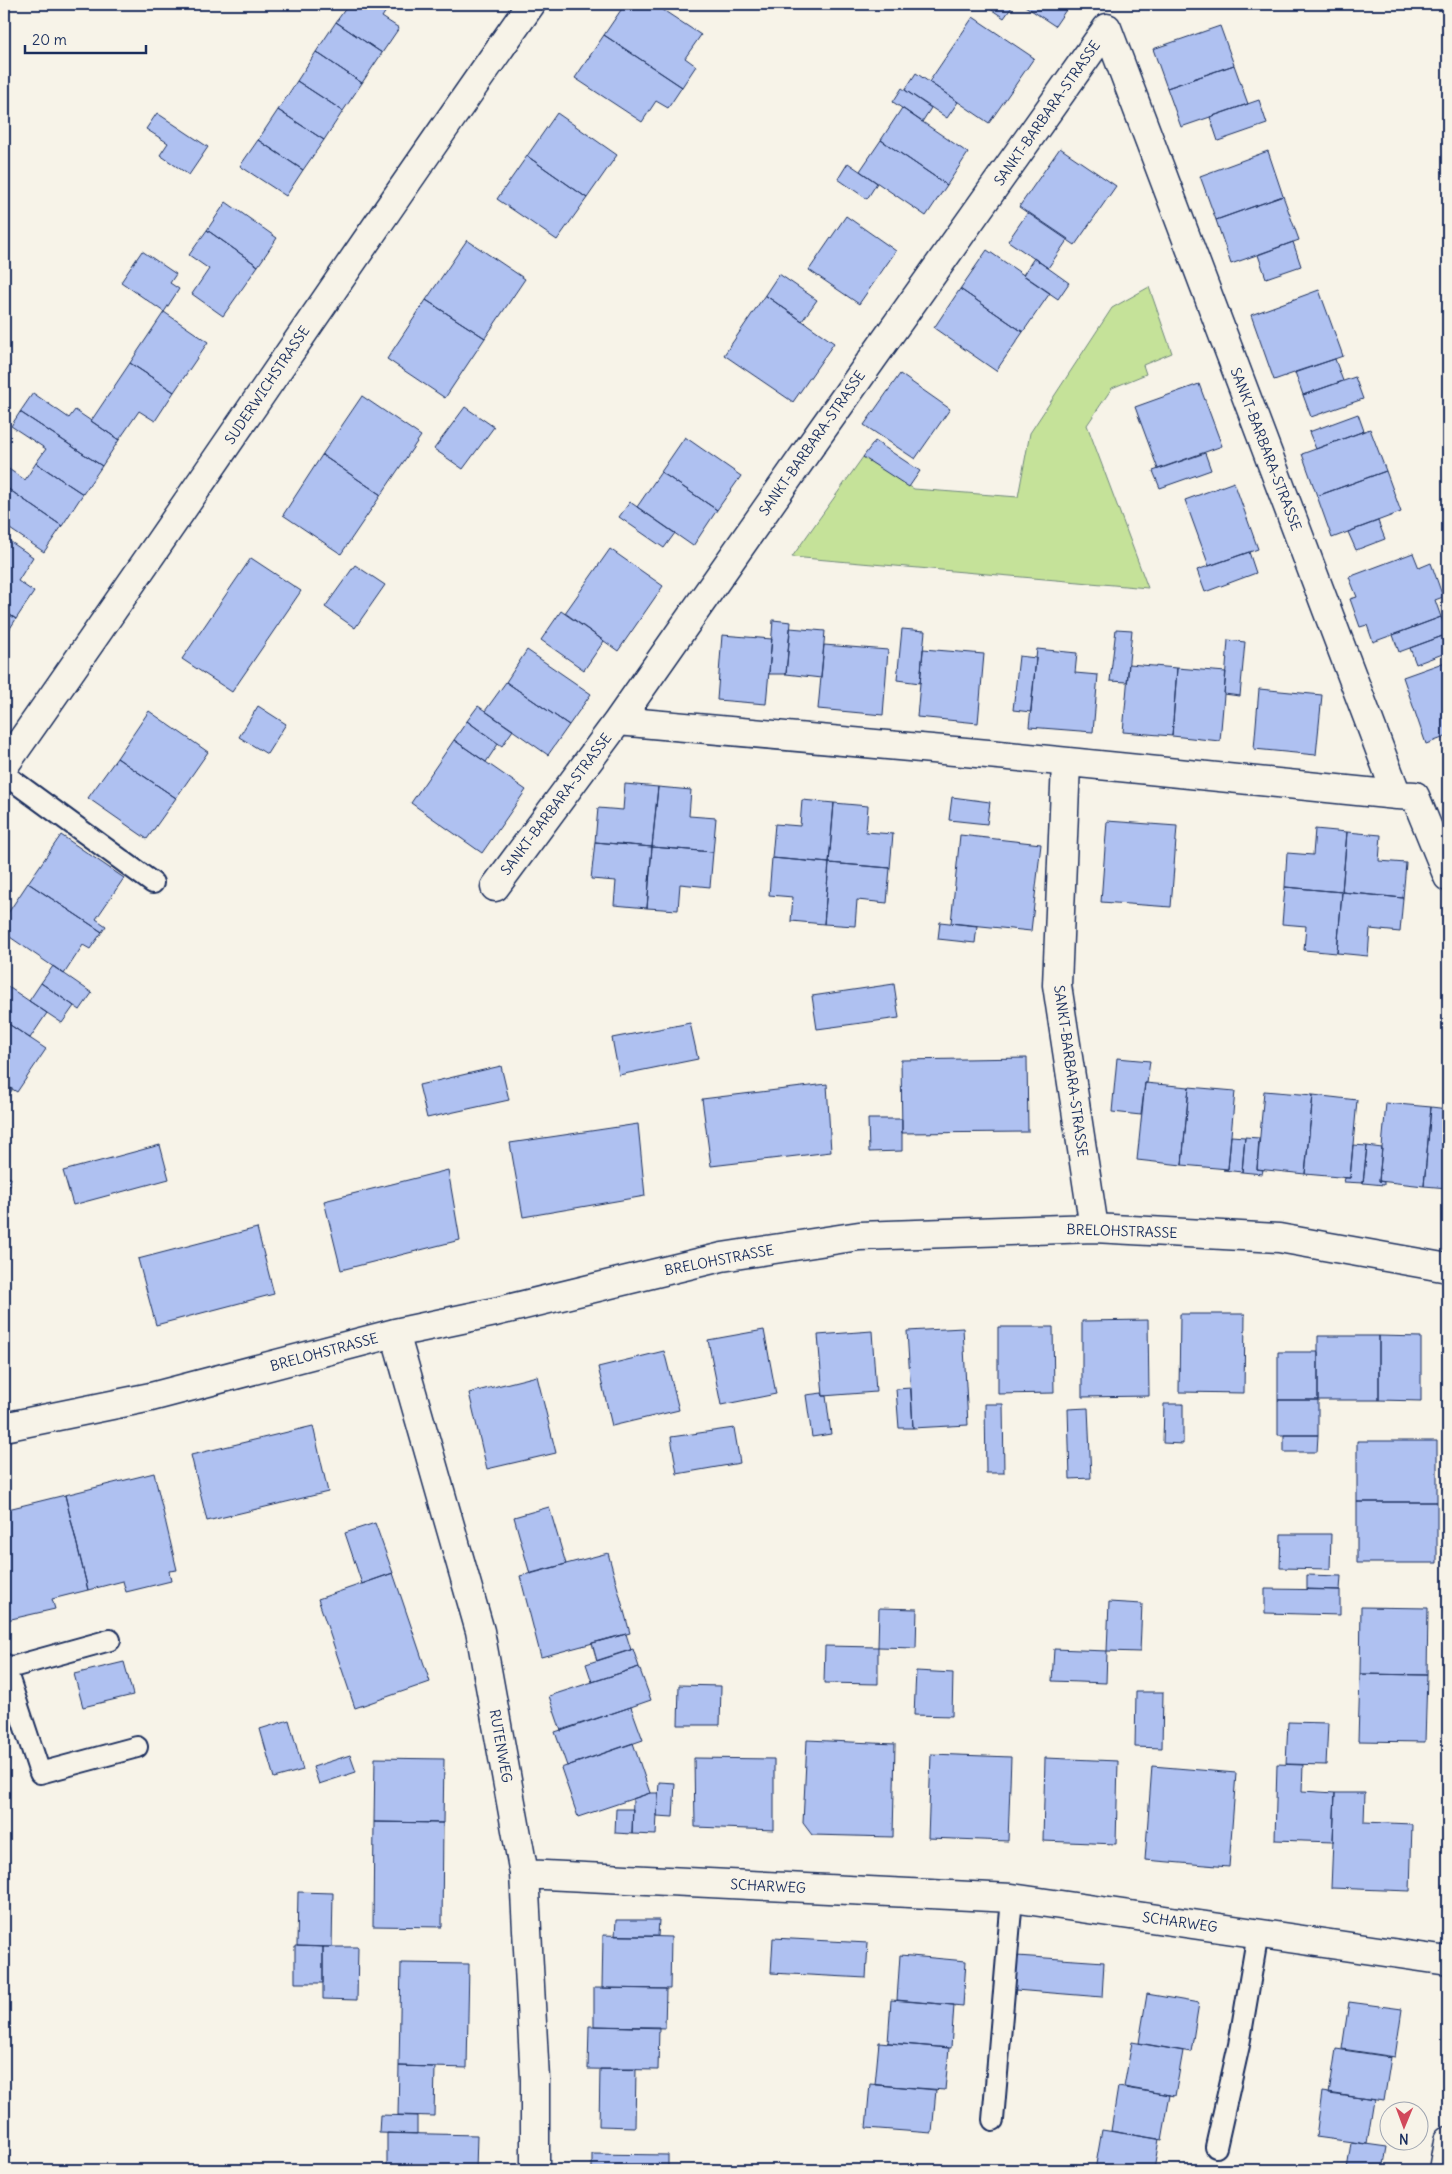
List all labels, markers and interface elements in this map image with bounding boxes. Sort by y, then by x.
scale bar [25,22,146,54]
text: 20 m [32,30,67,49]
street label: SANKT-BARBARA-STRASSE [990,37,1104,189]
street label: SUDERWICHSTRASSE [221,322,313,448]
street label: SANKT-BARBARA-STRASSE [1227,365,1305,533]
street label: SANKT-BARBARA-STRASSE [755,367,869,519]
street label: SANKT-BARBARA-STRASSE [497,729,615,879]
street label: SANKT-BARBARA-STRASSE [1050,984,1092,1158]
street label: BRELOHSTRASSE [1066,1220,1178,1242]
street label: BRELOHSTRASSE [663,1241,775,1279]
street label: BRELOHSTRASSE [268,1329,380,1375]
street label: RUTENWEG [486,1708,516,1784]
street label: SCHARWEG [730,1875,806,1897]
street label: SCHARWEG [1141,1908,1219,1936]
north arrow [1380,2102,1430,2152]
text: N [1399,2130,1409,2148]

